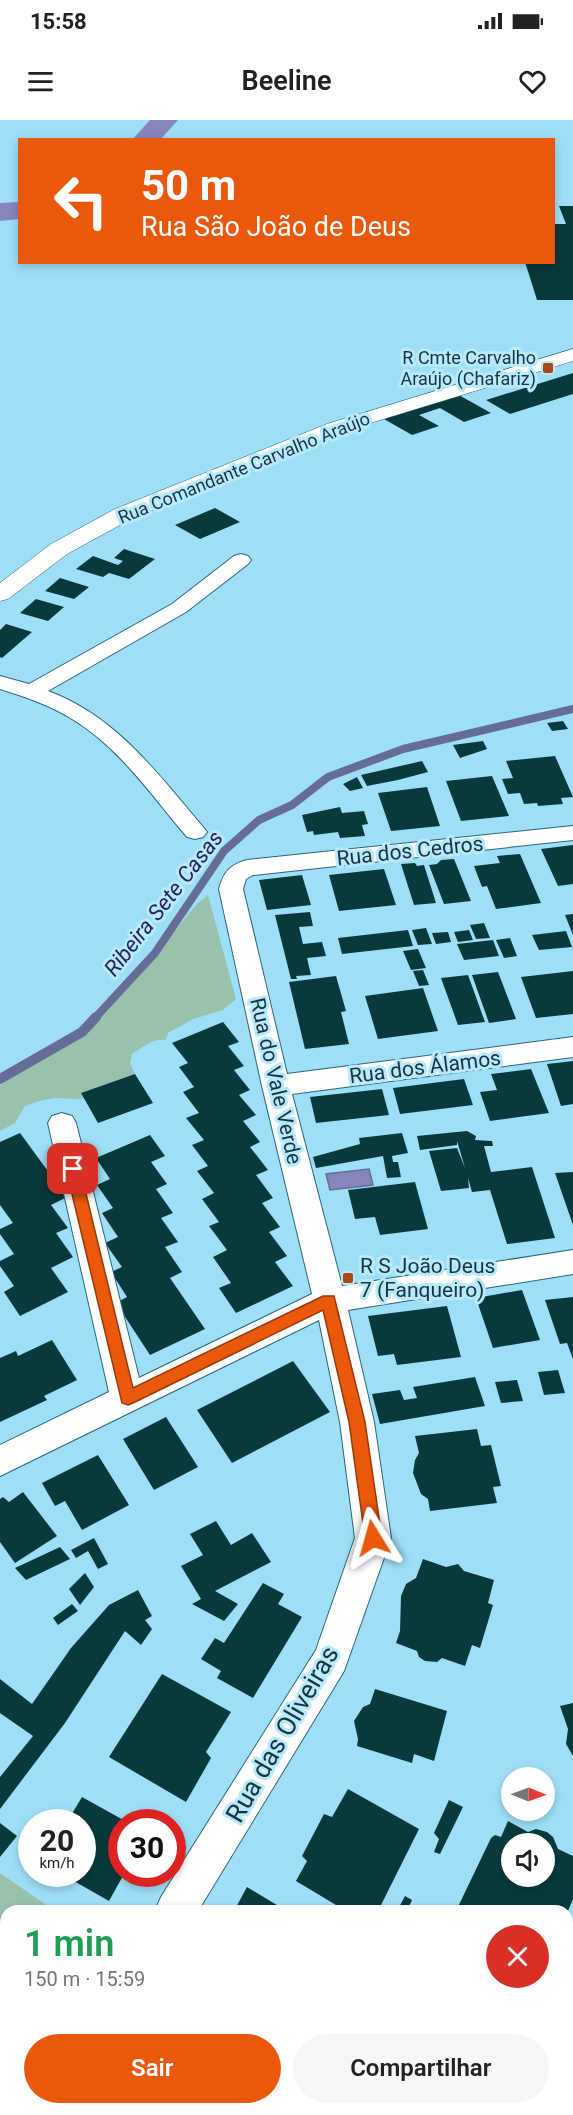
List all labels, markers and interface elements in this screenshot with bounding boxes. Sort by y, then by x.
text: 15:58 [30,9,87,34]
icon: menu [24,65,57,98]
text: Beeline [242,65,331,97]
icon: heart [516,65,549,98]
text: 50 m [141,161,236,210]
icon: left [42,162,120,240]
text: Rua São João de Deus [141,211,411,243]
place label: R Cmte Carvalho Araújo (Chafariz) [400,347,536,390]
marker: R Cmte Carvalho Araújo (Chafariz) [541,361,555,375]
street label: Rua Comandante Carvalho Araújo [115,407,373,528]
water label: Ribeira Sete Casas [99,826,228,981]
street label: Rua dos Cedros [335,831,485,871]
street label: Rua do Vale Verde [245,996,307,1166]
street label: Rua dos Álamos [348,1046,502,1088]
pin [47,1143,98,1194]
icon: arrive [56,1152,89,1185]
place label: R S João Deus 7 (Fanqueiro) [360,1254,495,1302]
marker: R S João Deus 7 (Fanqueiro) [341,1271,355,1285]
position arrow [341,1506,405,1570]
street label: Rua das Oliveiras [219,1641,345,1827]
north arrow [501,1767,555,1821]
map controls [501,1767,555,1887]
speed limit sign: 30 [108,1809,186,1887]
text: 20 [40,1823,74,1858]
button: sound [501,1833,555,1887]
text: km/h [39,1854,75,1872]
text: 1 min [24,1923,114,1965]
button: close [486,1925,549,1988]
text: 150 m · 15:59 [24,1967,145,1991]
button: Sair [24,2034,281,2103]
button: Compartilhar [293,2034,549,2103]

